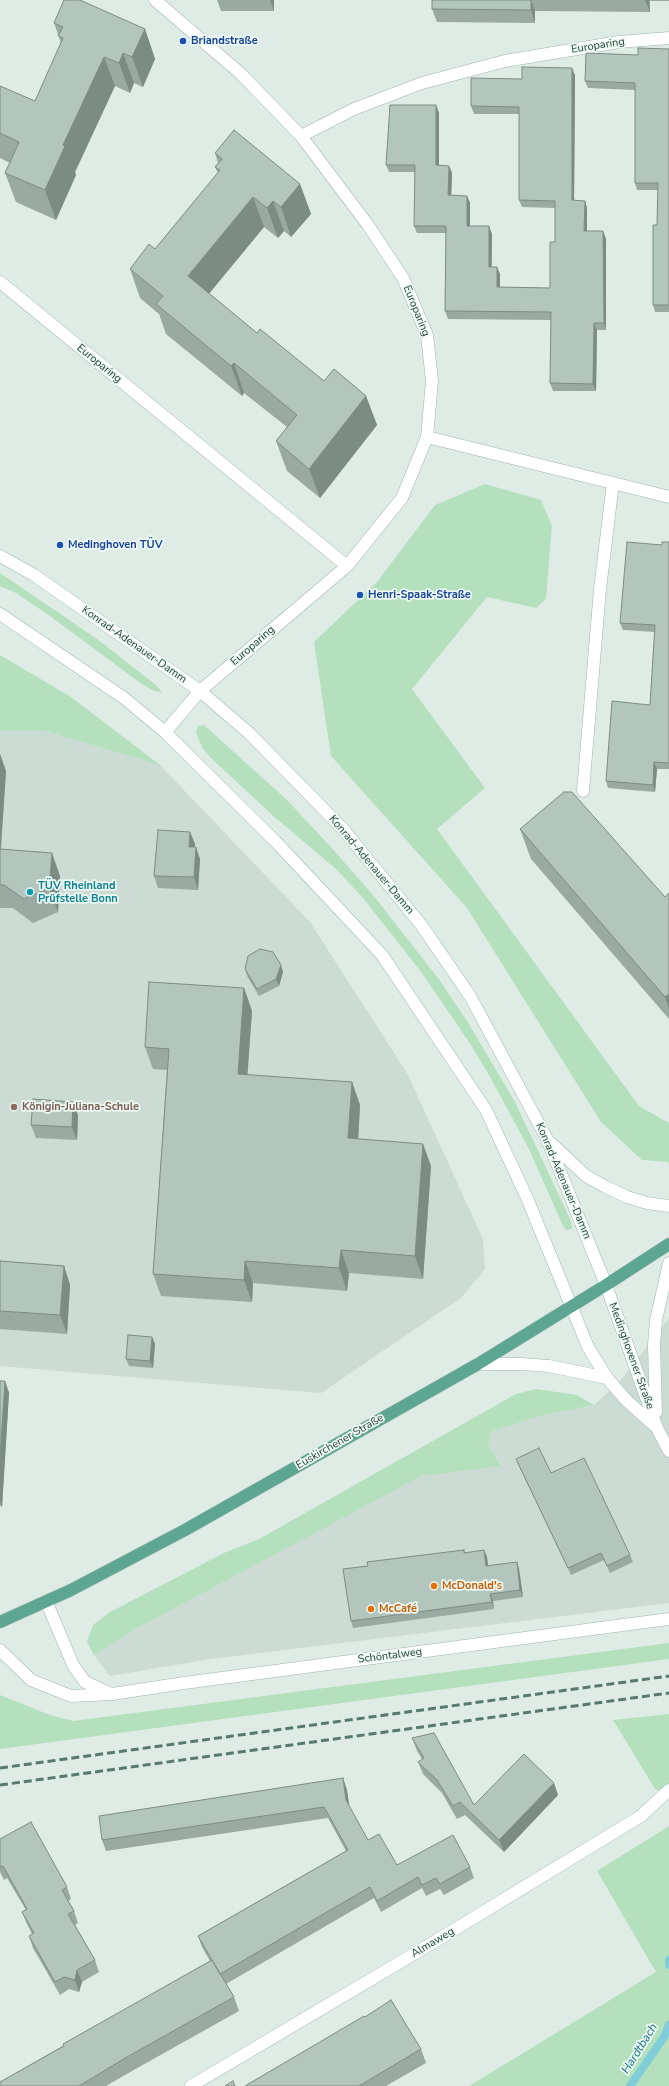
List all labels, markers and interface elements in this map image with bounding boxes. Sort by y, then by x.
place label: Briandstraße [191,34,258,48]
street label: Europaring [570,35,626,57]
marker: Briandstraße [178,36,188,46]
street label: Europaring [400,283,432,339]
street label: Europaring [74,342,124,386]
place label: Medinghoven TÜV [68,538,163,552]
marker: Medinghoven TÜV [55,540,65,550]
place label: Henri-Spaak-Straße [368,588,471,602]
marker: Henri-Spaak-Straße [355,590,365,600]
street label: Konrad-Adenauer-Damm [79,604,189,686]
street label: Europaring [228,623,278,669]
street label: Konrad-Adenauer-Damm [326,813,416,917]
place label: TÜV Rheinland Prüfstelle Bonn [38,879,118,905]
marker: TÜV Rheinland Prüfstelle Bonn [25,887,35,897]
place label: Königin-Juliana-Schule [22,1100,139,1114]
marker: Königin-Juliana-Schule [9,1102,19,1112]
street label: Konrad-Adenauer-Damm [532,1121,594,1241]
street label: Medinghovener Straße [606,1301,656,1411]
street label: Euskirchener Straße [294,1412,386,1472]
place label: McDonald's [442,1579,502,1593]
marker: McDonald's [429,1581,439,1591]
place label: McCafé [379,1602,417,1616]
marker: McCafé [366,1604,376,1614]
street label: Schöntalweg [357,1646,423,1666]
street label: Almaweg [409,1925,457,1961]
water label: Hardtbach [619,2021,661,2077]

